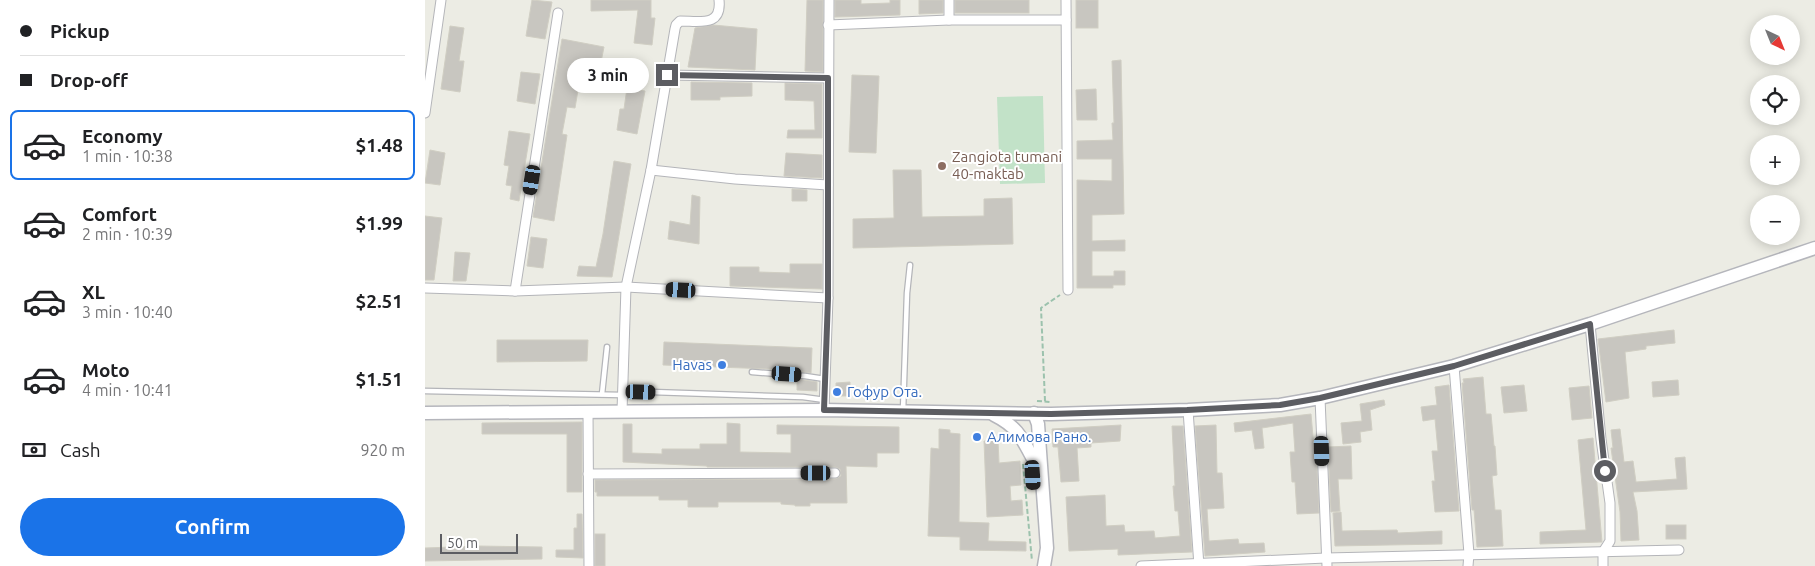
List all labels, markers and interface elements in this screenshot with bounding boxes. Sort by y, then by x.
north arrow [1750,15,1800,65]
map controls [1750,15,1800,245]
text: Pickup [50,20,110,42]
callout: 3 min [567,58,649,92]
route end [656,64,678,86]
text: 3 min [588,66,628,84]
text: Drop-off [50,69,128,91]
button: locate [1750,75,1800,125]
icon: car [22,123,67,168]
text: Economy [82,125,163,147]
text: $1.48 [355,134,403,156]
button: + [1750,135,1800,185]
text: 1 min · 10:38 [82,147,173,165]
place label: Zangiota tumani 40-maktab [952,148,1062,182]
marker: Zangiota tumani 40-maktab [936,160,948,172]
car [522,164,541,196]
button: − [1750,195,1800,245]
icon: car [22,201,67,246]
text: Comfort [82,203,157,225]
text: $1.99 [355,212,403,234]
text: 2 min · 10:39 [82,225,173,243]
icon: car [22,279,67,324]
text: XL [82,281,105,303]
car [665,282,696,298]
text: $2.51 [355,290,403,312]
text: 3 min · 10:40 [82,303,173,321]
place label: Havas [672,356,712,373]
icon: car [22,357,67,402]
text: Moto [82,359,130,381]
marker: Havas [716,359,728,371]
car [771,365,802,383]
text: $1.51 [355,368,403,390]
text: 4 min · 10:41 [82,381,173,399]
place label: Гофур Ота. [847,383,922,400]
car [625,384,656,400]
marker: Гофур Ота. [831,386,843,398]
place label: Алимова Рано. [987,428,1091,445]
marker: Алимова Рано. [971,431,983,443]
icon: cash [20,436,48,464]
car [1313,436,1330,466]
text: Cash [60,439,101,461]
text: 920 m [360,441,405,459]
car [1024,460,1041,490]
route start [1594,460,1616,482]
car [801,466,831,481]
button: Confirm [20,498,405,556]
scale bar [440,531,517,554]
text: 50 m [447,535,478,551]

